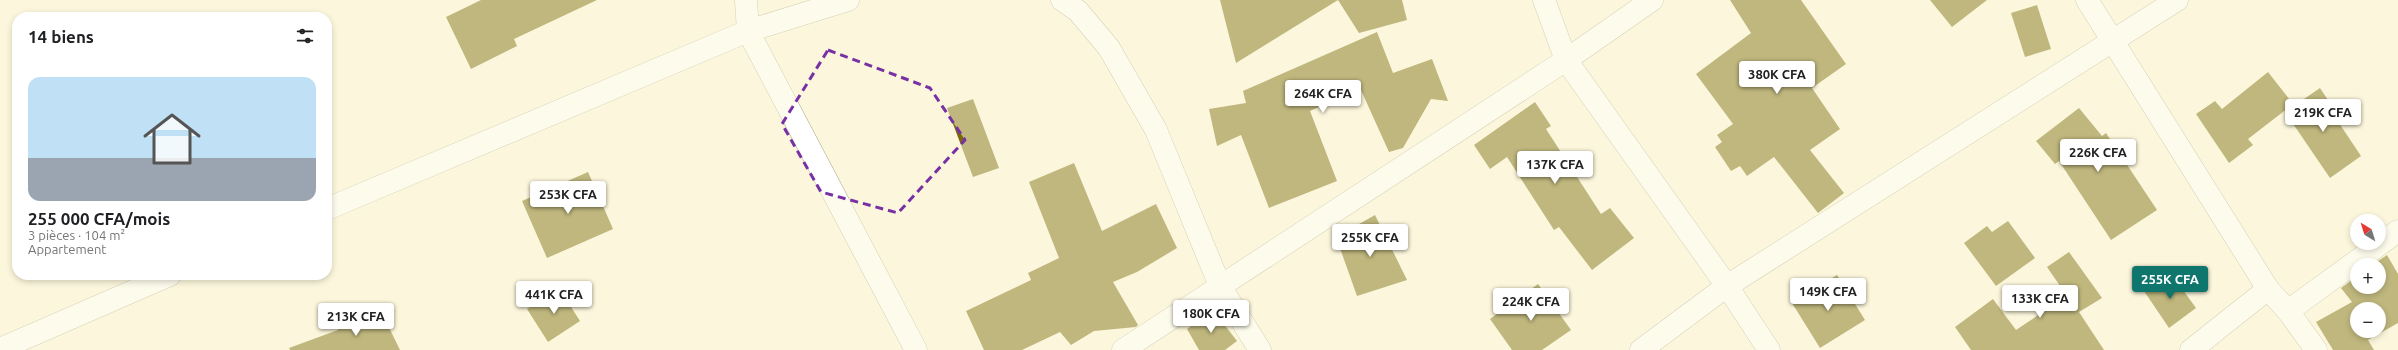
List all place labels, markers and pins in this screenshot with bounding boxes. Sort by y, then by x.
pin: 380K CFA [1736,61,1818,95]
pin: 264K CFA [1282,80,1364,114]
pin: 219K CFA [2282,99,2364,133]
pin: 226K CFA [2057,139,2139,173]
pin: 137K CFA [1514,151,1596,185]
pin: 253K CFA [527,181,609,215]
pin: 255K CFA [1329,224,1411,258]
pin: 255K CFA [2129,266,2211,300]
pin: 149K CFA [1787,278,1869,312]
pin: 441K CFA [513,281,595,315]
pin: 133K CFA [1999,285,2081,319]
pin: 224K CFA [1490,288,1572,322]
pin: 180K CFA [1170,300,1252,334]
pin: 213K CFA [315,303,397,337]

